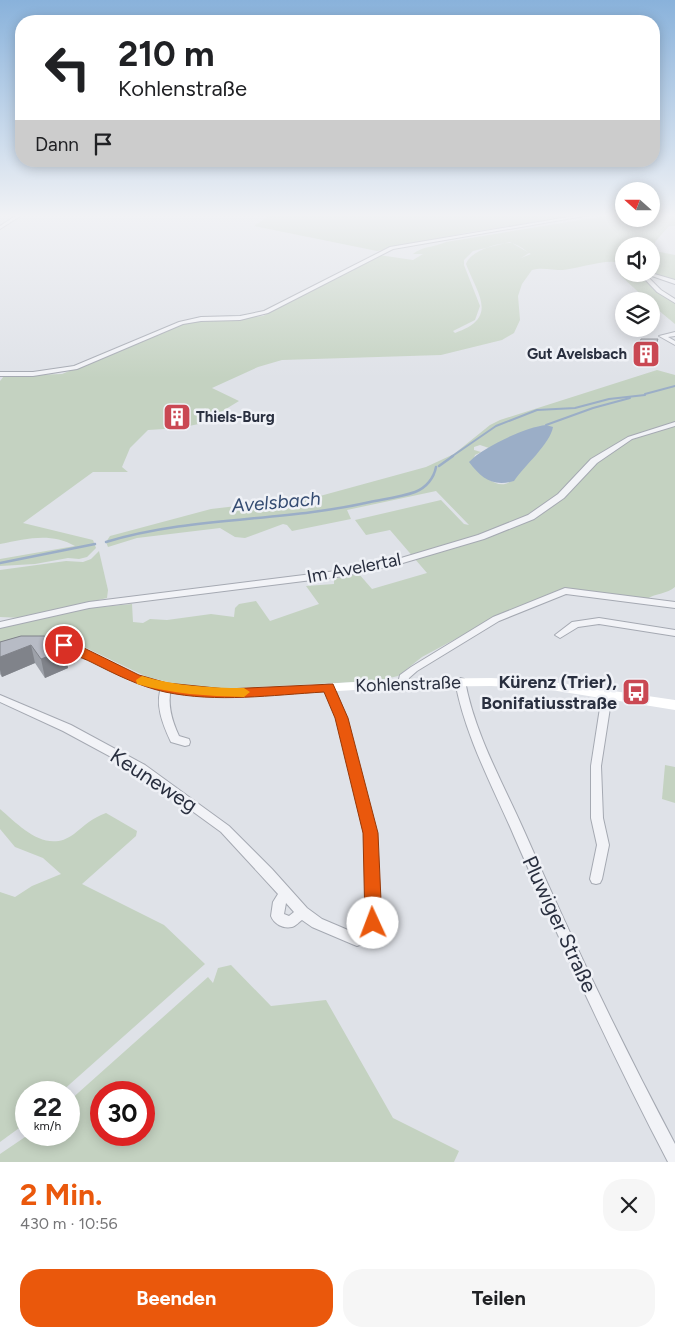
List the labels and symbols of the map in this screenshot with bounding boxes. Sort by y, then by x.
north arrow [615,182,660,228]
building icon: Gut Avelsbach [631,339,661,369]
place label: Gut Avelsbach [527,345,627,363]
building icon: Thiels-Burg [162,402,192,432]
place label: Thiels-Burg [196,408,275,426]
water label: Avelsbach [230,487,322,517]
street label: Im Avelertal [305,548,403,588]
pin [43,624,85,666]
street label: Kohlenstraße [355,671,461,697]
place label: Kürenz (Trier), Bonifatiusstraße [481,671,617,714]
bus stop icon: Kürenz (Trier), Bonifatiusstraße [621,677,651,707]
street label: Keuneweg [106,743,202,817]
street label: Pluwiger Straße [517,852,603,996]
position arrow [346,896,398,948]
speed limit sign: 30 [90,1081,155,1146]

